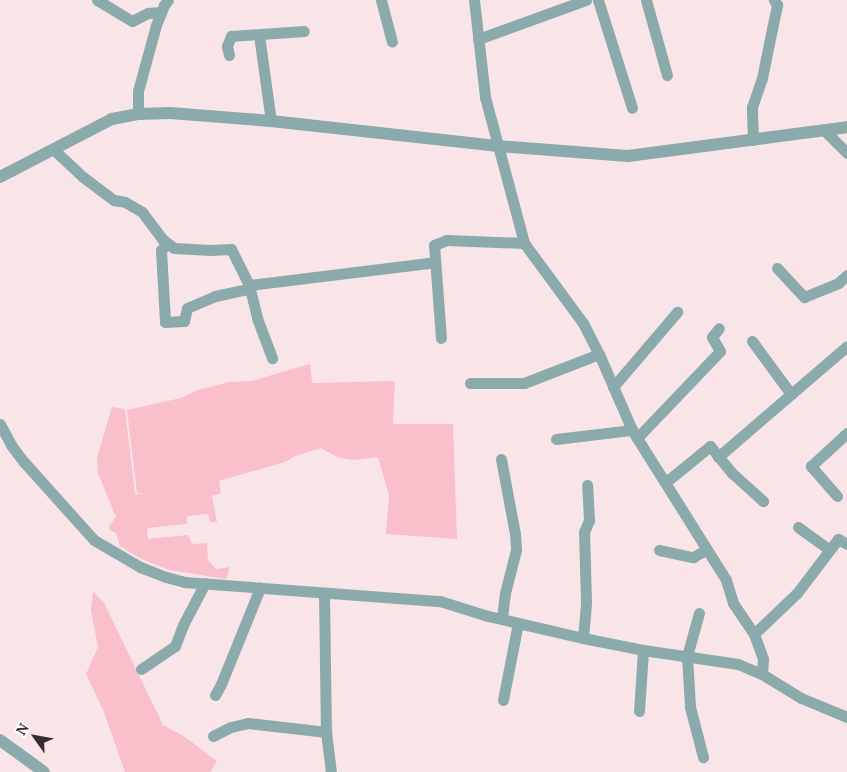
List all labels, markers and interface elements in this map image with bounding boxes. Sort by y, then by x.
north arrow [10,712,60,762]
text: N [11,719,33,738]

